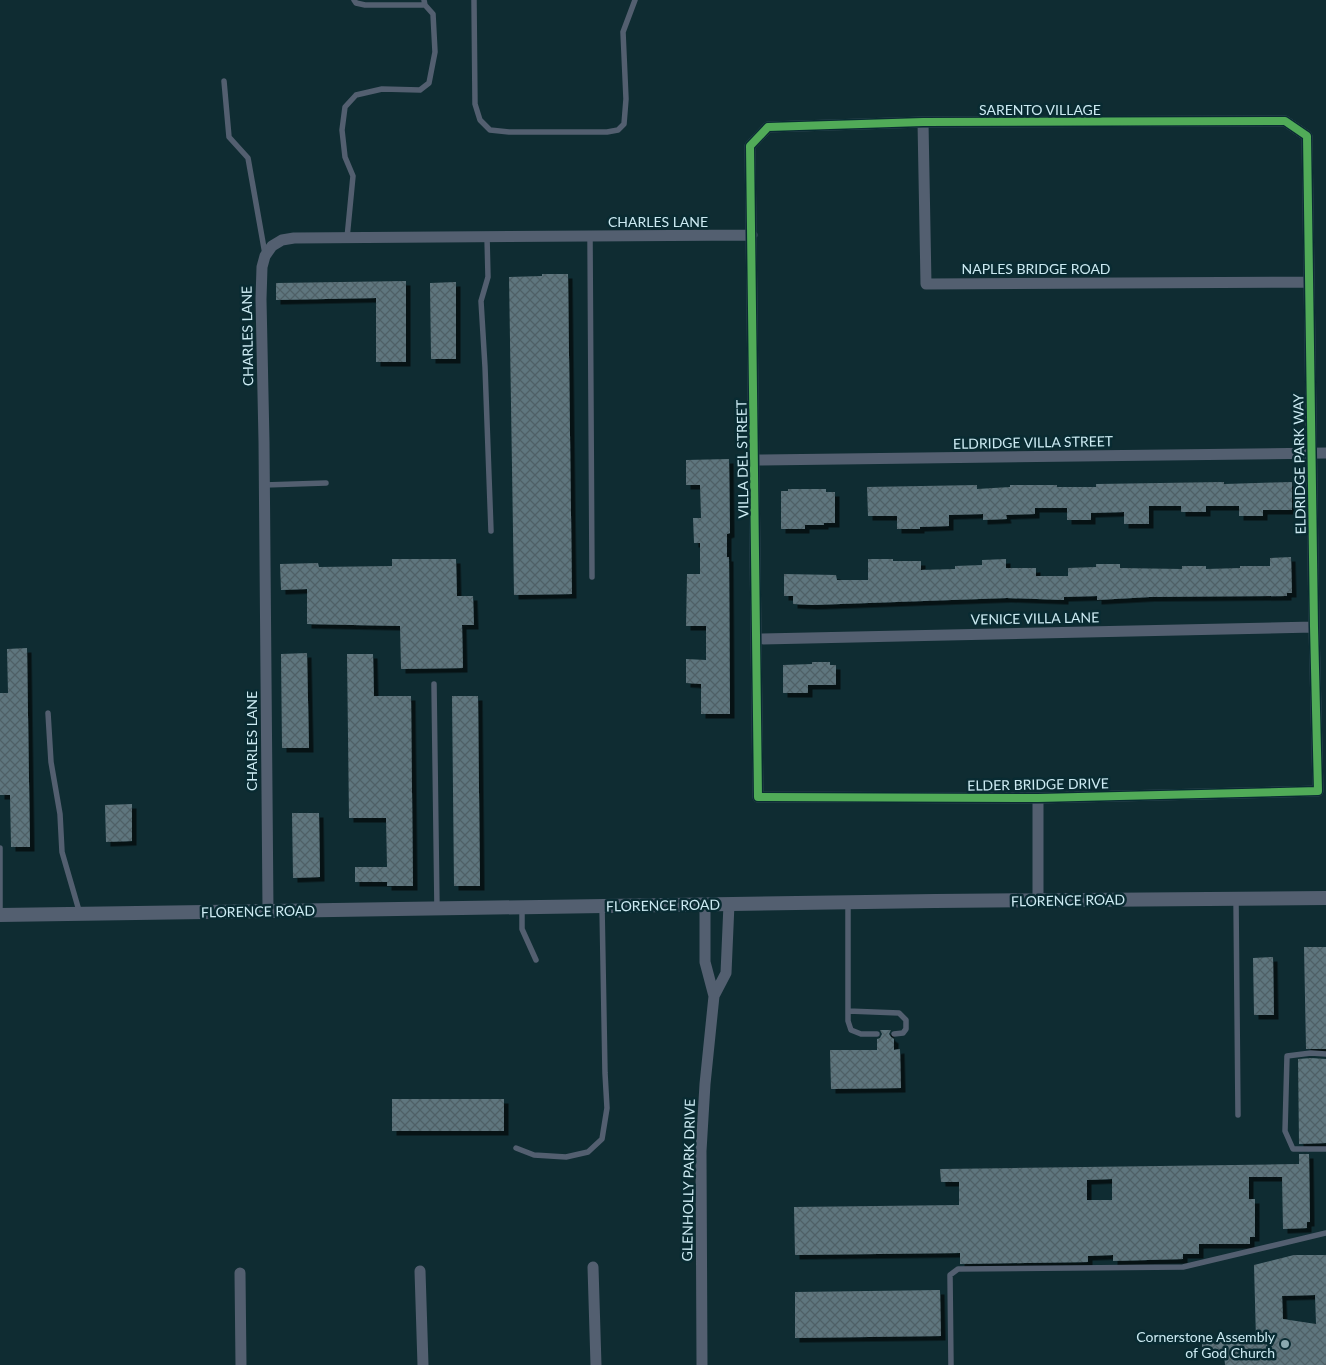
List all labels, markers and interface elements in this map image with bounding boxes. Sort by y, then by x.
street label: SARENTO VILLAGE [979,101,1101,118]
street label: CHARLES LANE [608,213,708,230]
street label: NAPLES BRIDGE ROAD [961,260,1111,277]
street label: CHARLES LANE [238,286,256,386]
street label: ELDRIDGE PARK WAY [1289,393,1309,535]
street label: VILLA DEL STREET [732,399,752,518]
street label: ELDRIDGE VILLA STREET [953,432,1114,452]
street label: VENICE VILLA LANE [971,608,1099,628]
street label: CHARLES LANE [243,691,260,791]
street label: ELDER BRIDGE DRIVE [967,774,1109,794]
street label: FLORENCE ROAD [1011,891,1125,909]
street label: FLORENCE ROAD [606,896,720,914]
street label: FLORENCE ROAD [201,902,315,920]
street label: GLENHOLLY PARK DRIVE [678,1099,698,1261]
place label: Cornerstone Assembly of God Church [1136,1328,1276,1361]
marker: Cornerstone Assembly of God Church [1279,1338,1291,1350]

